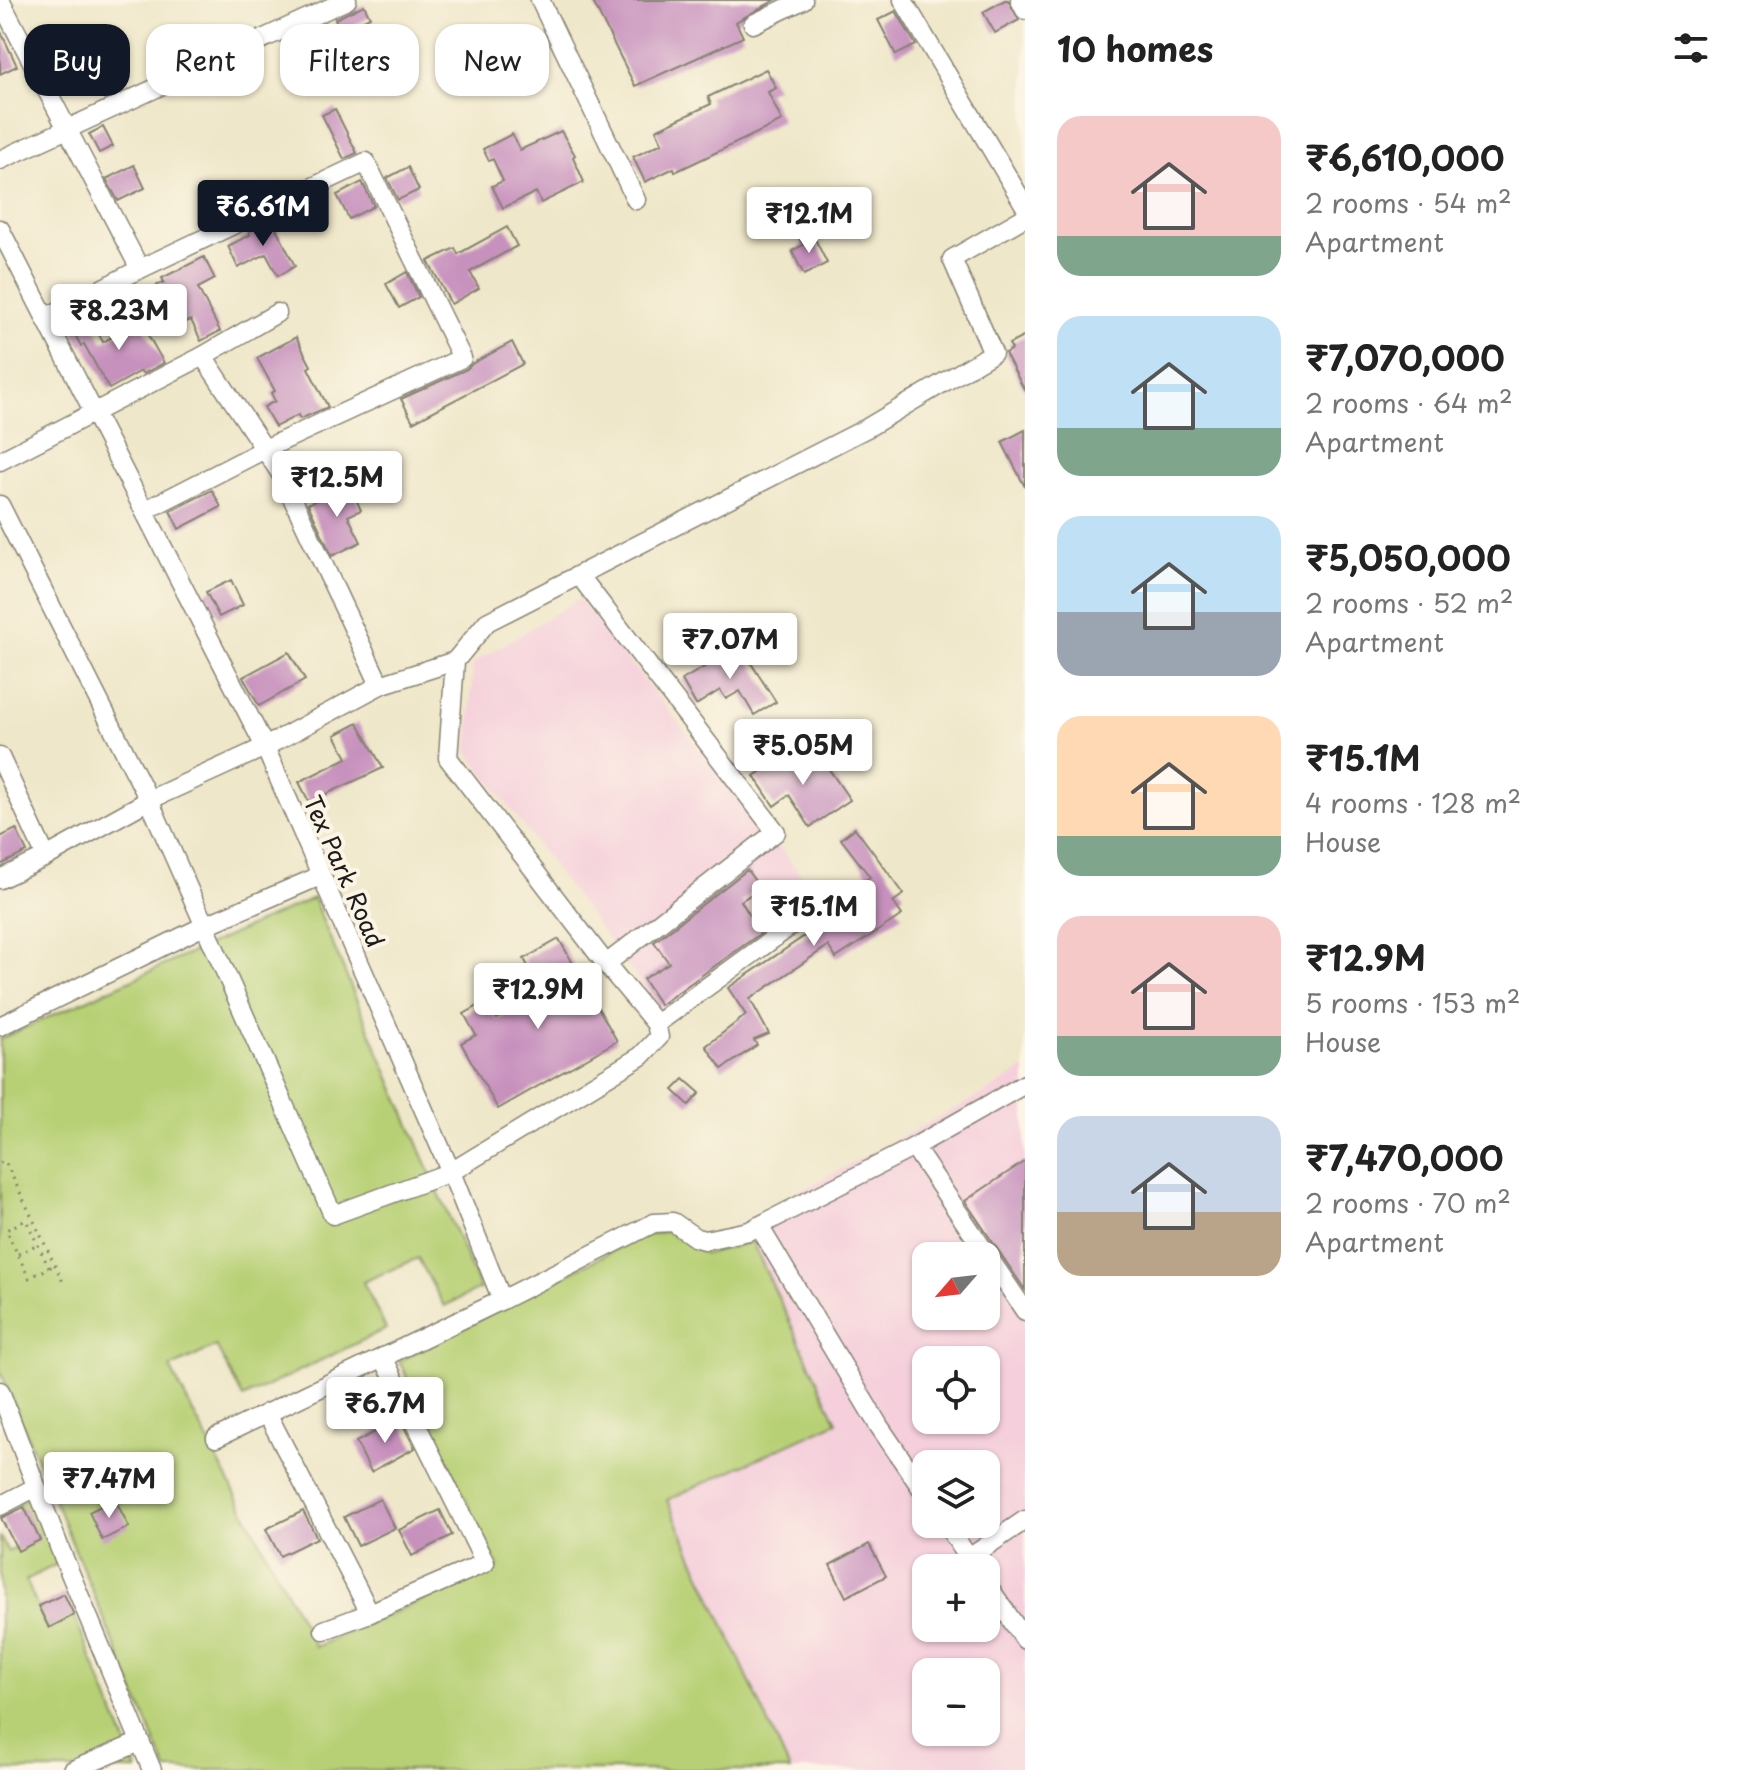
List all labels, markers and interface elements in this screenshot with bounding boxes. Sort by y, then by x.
text: 10 homes [1057,22,1213,74]
chip: Buy [24,24,130,96]
chip: Rent [146,24,264,96]
chip: Filters [280,24,419,96]
chip: New [435,24,549,96]
icon: filters [1669,26,1713,70]
text: ₹6,610,000 [1305,131,1504,183]
icon: home [1121,148,1217,244]
pin: ₹6.61M [198,180,328,248]
text: 2 rooms · 54 m² [1305,183,1512,222]
text: ₹6.61M [216,186,310,225]
pin: ₹12.1M [744,187,874,255]
text: ₹12.1M [765,193,853,232]
text: Apartment [1305,222,1444,261]
pin: ₹8.23M [54,284,184,352]
text: ₹8.23M [69,290,169,329]
text: ₹7,070,000 [1305,331,1505,383]
icon: home [1121,348,1217,444]
text: 2 rooms · 64 m² [1305,383,1513,422]
text: Apartment [1305,422,1444,461]
pin: ₹12.5M [272,451,402,519]
text: ₹12.5M [290,457,384,496]
text: ₹5,050,000 [1305,531,1511,583]
icon: home [1121,548,1217,644]
text: 2 rooms · 52 m² [1305,583,1513,622]
pin: ₹7.07M [665,613,795,681]
text: ₹7.07M [681,619,779,658]
text: Apartment [1305,622,1444,661]
pin: ₹5.05M [738,719,868,787]
text: ₹5.05M [752,725,854,764]
text: ₹15.1M [1305,731,1421,783]
icon: home [1121,748,1217,844]
text: 4 rooms · 128 m² [1305,783,1521,822]
street label: Tex Park Road [295,789,395,953]
text: House [1305,822,1381,861]
pin: ₹15.1M [749,880,879,948]
text: ₹15.1M [770,886,858,925]
text: ₹12.9M [1305,931,1426,983]
icon: home [1121,948,1217,1044]
pin: ₹12.9M [473,963,603,1031]
text: ₹12.9M [492,969,584,1008]
text: 5 rooms · 153 m² [1305,983,1520,1022]
text: House [1305,1022,1381,1061]
text: ₹7,470,000 [1305,1131,1504,1183]
icon: home [1121,1148,1217,1244]
text: 2 rooms · 70 m² [1305,1183,1511,1222]
text: Apartment [1305,1222,1444,1261]
north arrow [912,1242,1000,1330]
map controls [912,1242,1000,1746]
button: locate [912,1346,1000,1434]
pin: ₹6.7M [329,1377,441,1445]
text: ₹6.7M [344,1383,426,1422]
button: layers [912,1450,1000,1538]
pin: ₹7.47M [44,1452,174,1520]
text: ₹7.47M [62,1458,156,1497]
button: + [912,1554,1000,1642]
button: − [912,1658,1000,1746]

